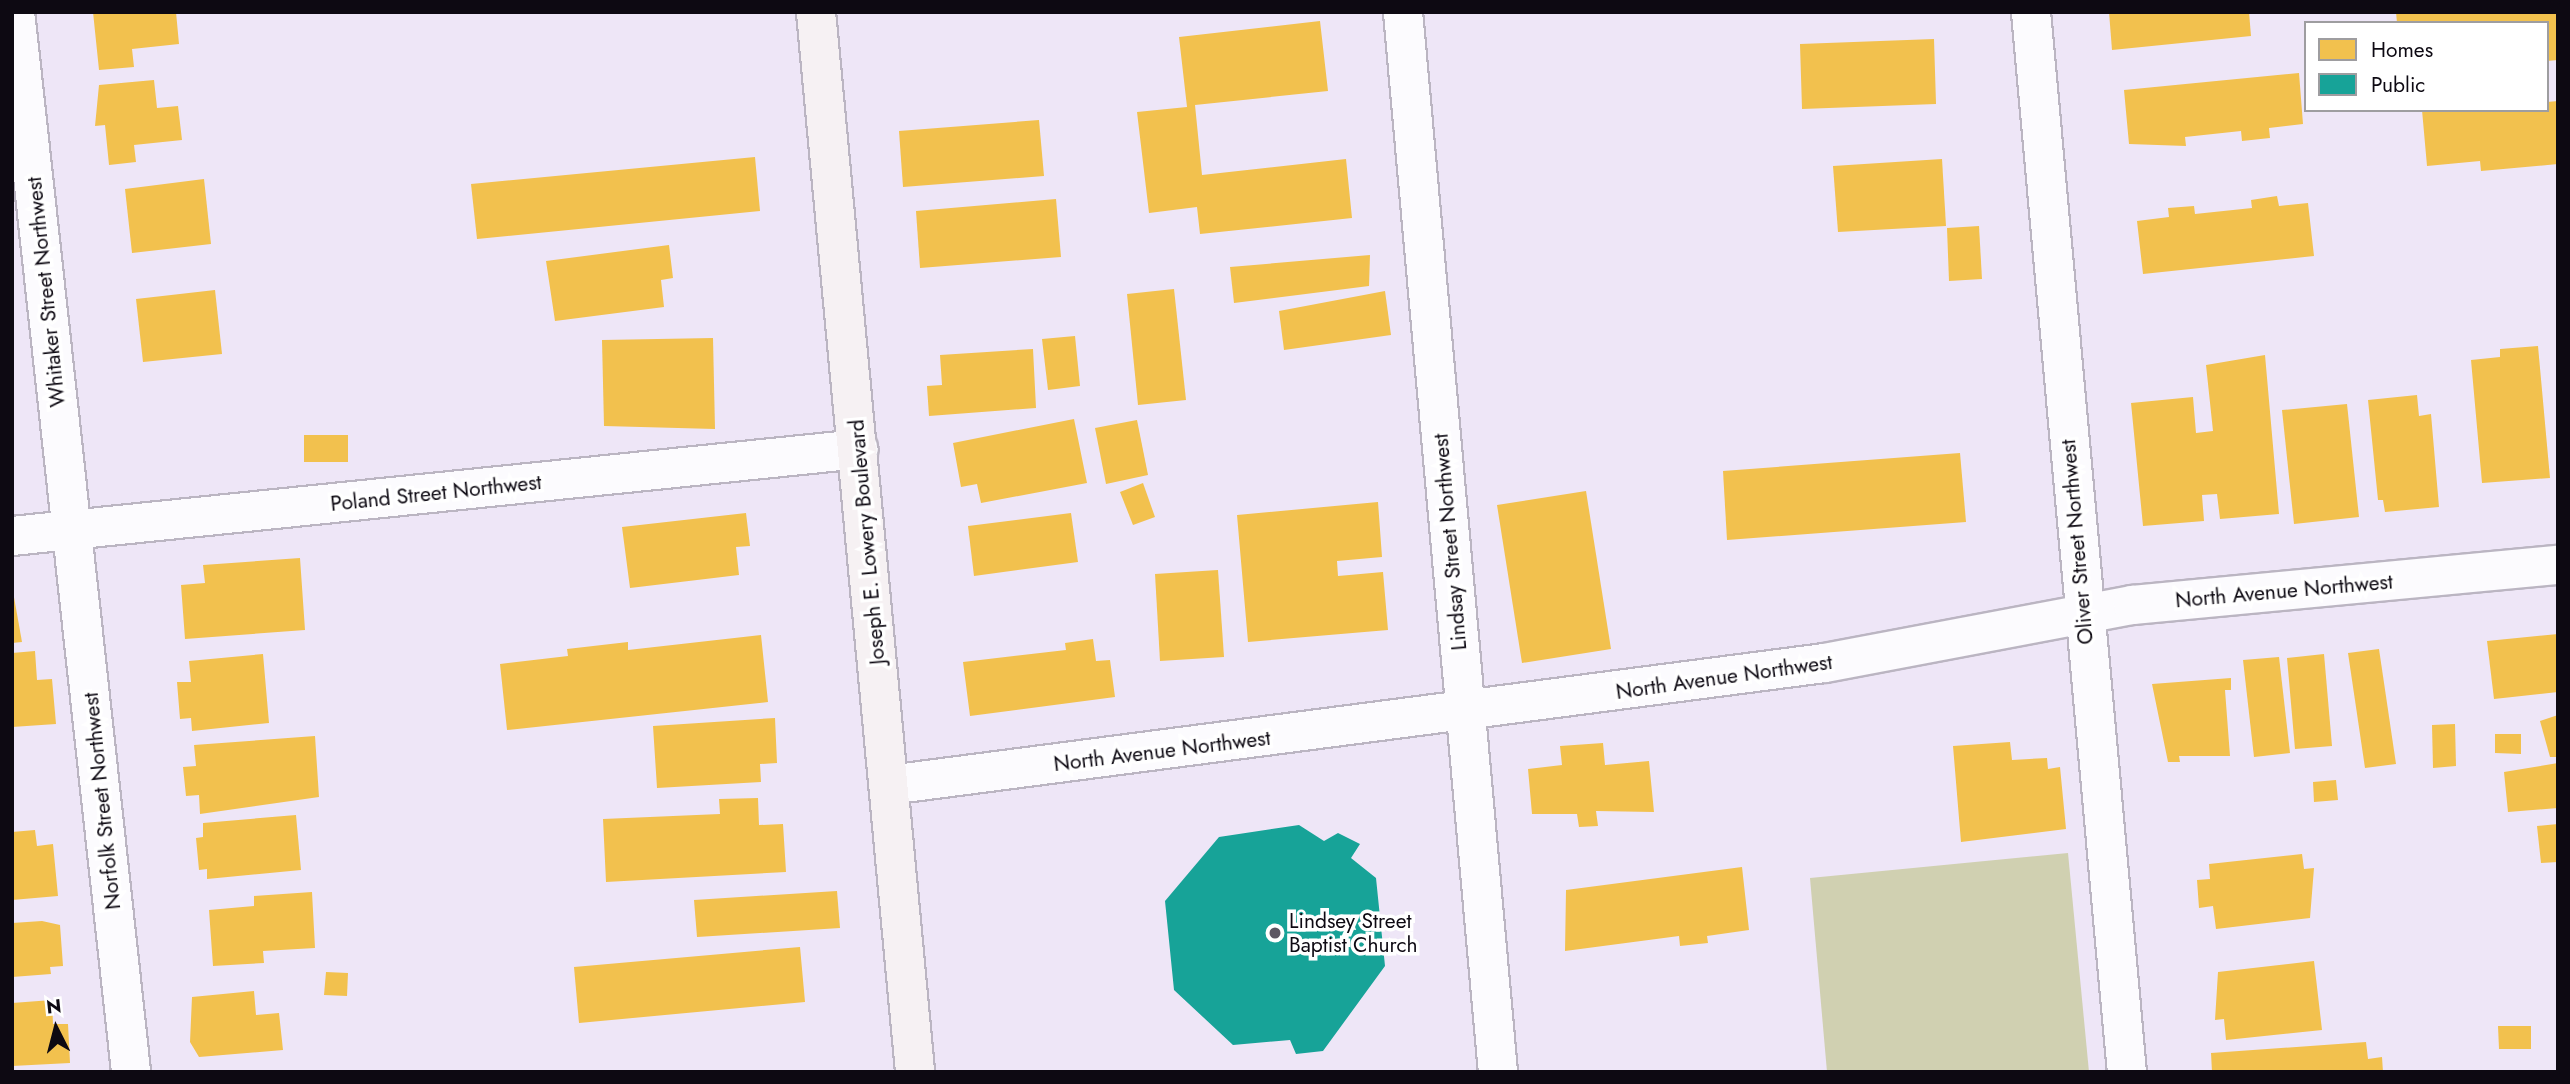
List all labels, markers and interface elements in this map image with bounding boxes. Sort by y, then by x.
legend [2304,21,2549,112]
text: Homes [2371,35,2433,65]
text: Public [2371,70,2425,100]
street label: Whitaker Street Northwest [21,176,71,408]
street label: Joseph E. Lowery Boulevard [844,418,890,666]
street label: Lindsay Street Northwest [1428,433,1472,651]
street label: Oliver Street Northwest [2055,438,2099,646]
street label: Poland Street Northwest [329,469,543,517]
street label: North Avenue Northwest [2174,569,2394,613]
street label: North Avenue Northwest [1614,649,1834,705]
street label: Norfolk Street Northwest [78,691,126,911]
street label: North Avenue Northwest [1052,725,1272,777]
place label: Lindsey Street Baptist Church [1289,908,1417,958]
marker: Lindsey Street Baptist Church [1267,925,1283,941]
text: N [45,992,63,1021]
north arrow [21,993,91,1063]

